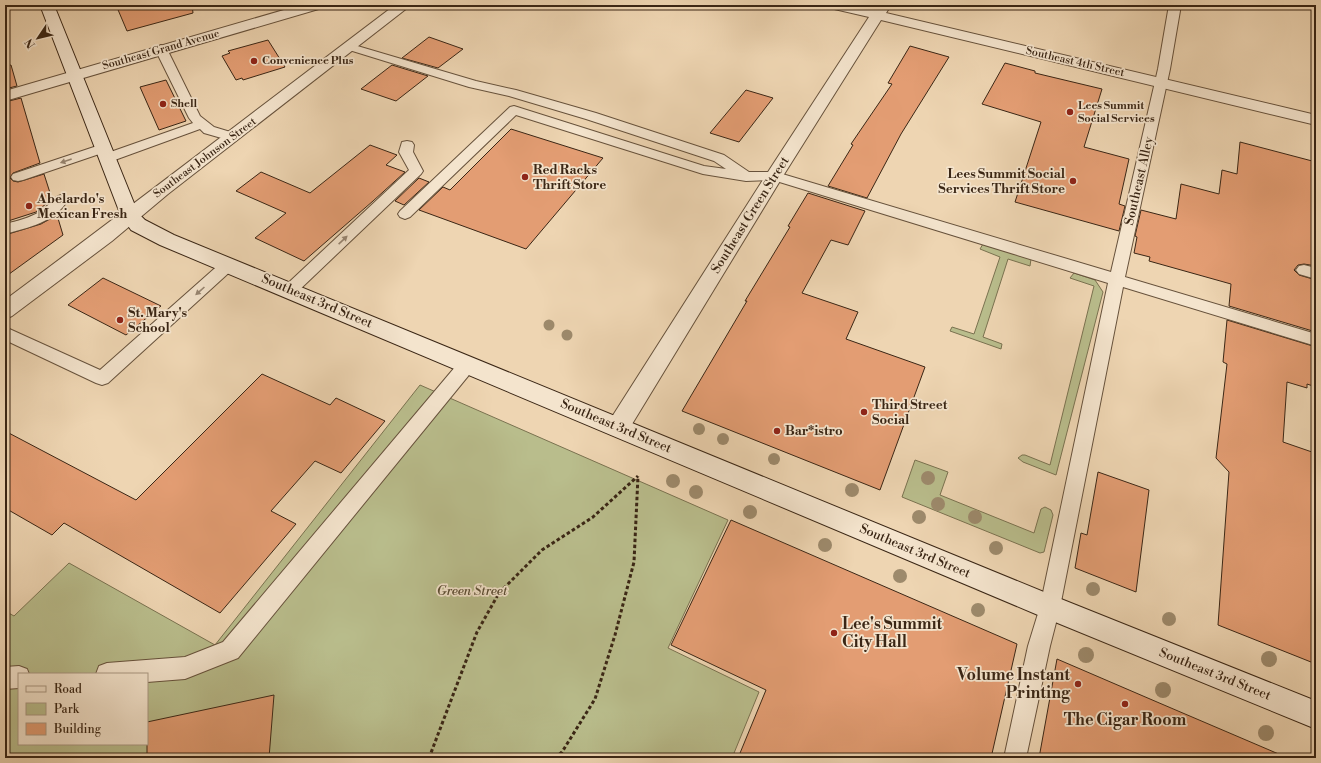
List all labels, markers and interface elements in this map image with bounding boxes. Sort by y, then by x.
north arrow [18,18,58,58]
street label: Southeast Grand Avenue [101,26,222,73]
text: N [22,35,39,51]
street label: Southeast 4th Street [1024,44,1126,80]
place label: Convenience Plus [262,54,354,68]
marker: Convenience Plus [249,56,259,66]
place label: Shell [171,97,198,111]
marker: Shell [158,99,168,109]
place label: Lees Summit Social Services [1078,99,1155,126]
marker: Lees Summit Social Services [1065,107,1075,117]
street label: Southeast Johnson Street [151,115,259,201]
street label: Southeast Alley [1121,135,1157,227]
street label: Southeast Green Street [707,153,793,276]
one-way arrow [60,158,72,164]
place label: Red Racks Thrift Store [533,162,606,193]
place label: Lees Summit Social Services Thrift Store [938,166,1066,197]
marker: Red Racks Thrift Store [520,172,530,182]
marker: Lees Summit Social Services Thrift Store [1068,176,1078,186]
place label: Abelardo's Mexican Fresh [36,191,127,222]
marker: Abelardo's Mexican Fresh [24,201,34,211]
one-way arrow [338,236,348,245]
street label: Southeast 3rd Street [259,270,375,332]
one-way arrow [195,286,204,295]
place label: St. Mary's School [128,305,188,336]
marker: St. Mary's School [115,315,125,325]
street label: Southeast 3rd Street [558,395,674,457]
place label: Third Street Social [872,397,948,428]
marker: Third Street Social [859,407,869,417]
place label: Bar*istro [785,423,843,439]
marker: Bar*istro [772,426,782,436]
street label: Southeast 3rd Street [857,520,973,582]
park label: Green Street [437,583,508,599]
place label: Lee's Summit City Hall [842,614,943,652]
marker: Lee's Summit City Hall [829,628,839,638]
street label: Southeast 3rd Street [1157,644,1274,704]
place label: Volume Instant Printing [956,665,1071,703]
legend [18,673,148,745]
marker: Volume Instant Printing [1073,679,1083,689]
text: Road [54,682,82,697]
marker: The Cigar Room [1120,699,1130,709]
text: Park [54,702,80,717]
place label: The Cigar Room [1064,710,1187,730]
text: Building [53,722,102,737]

